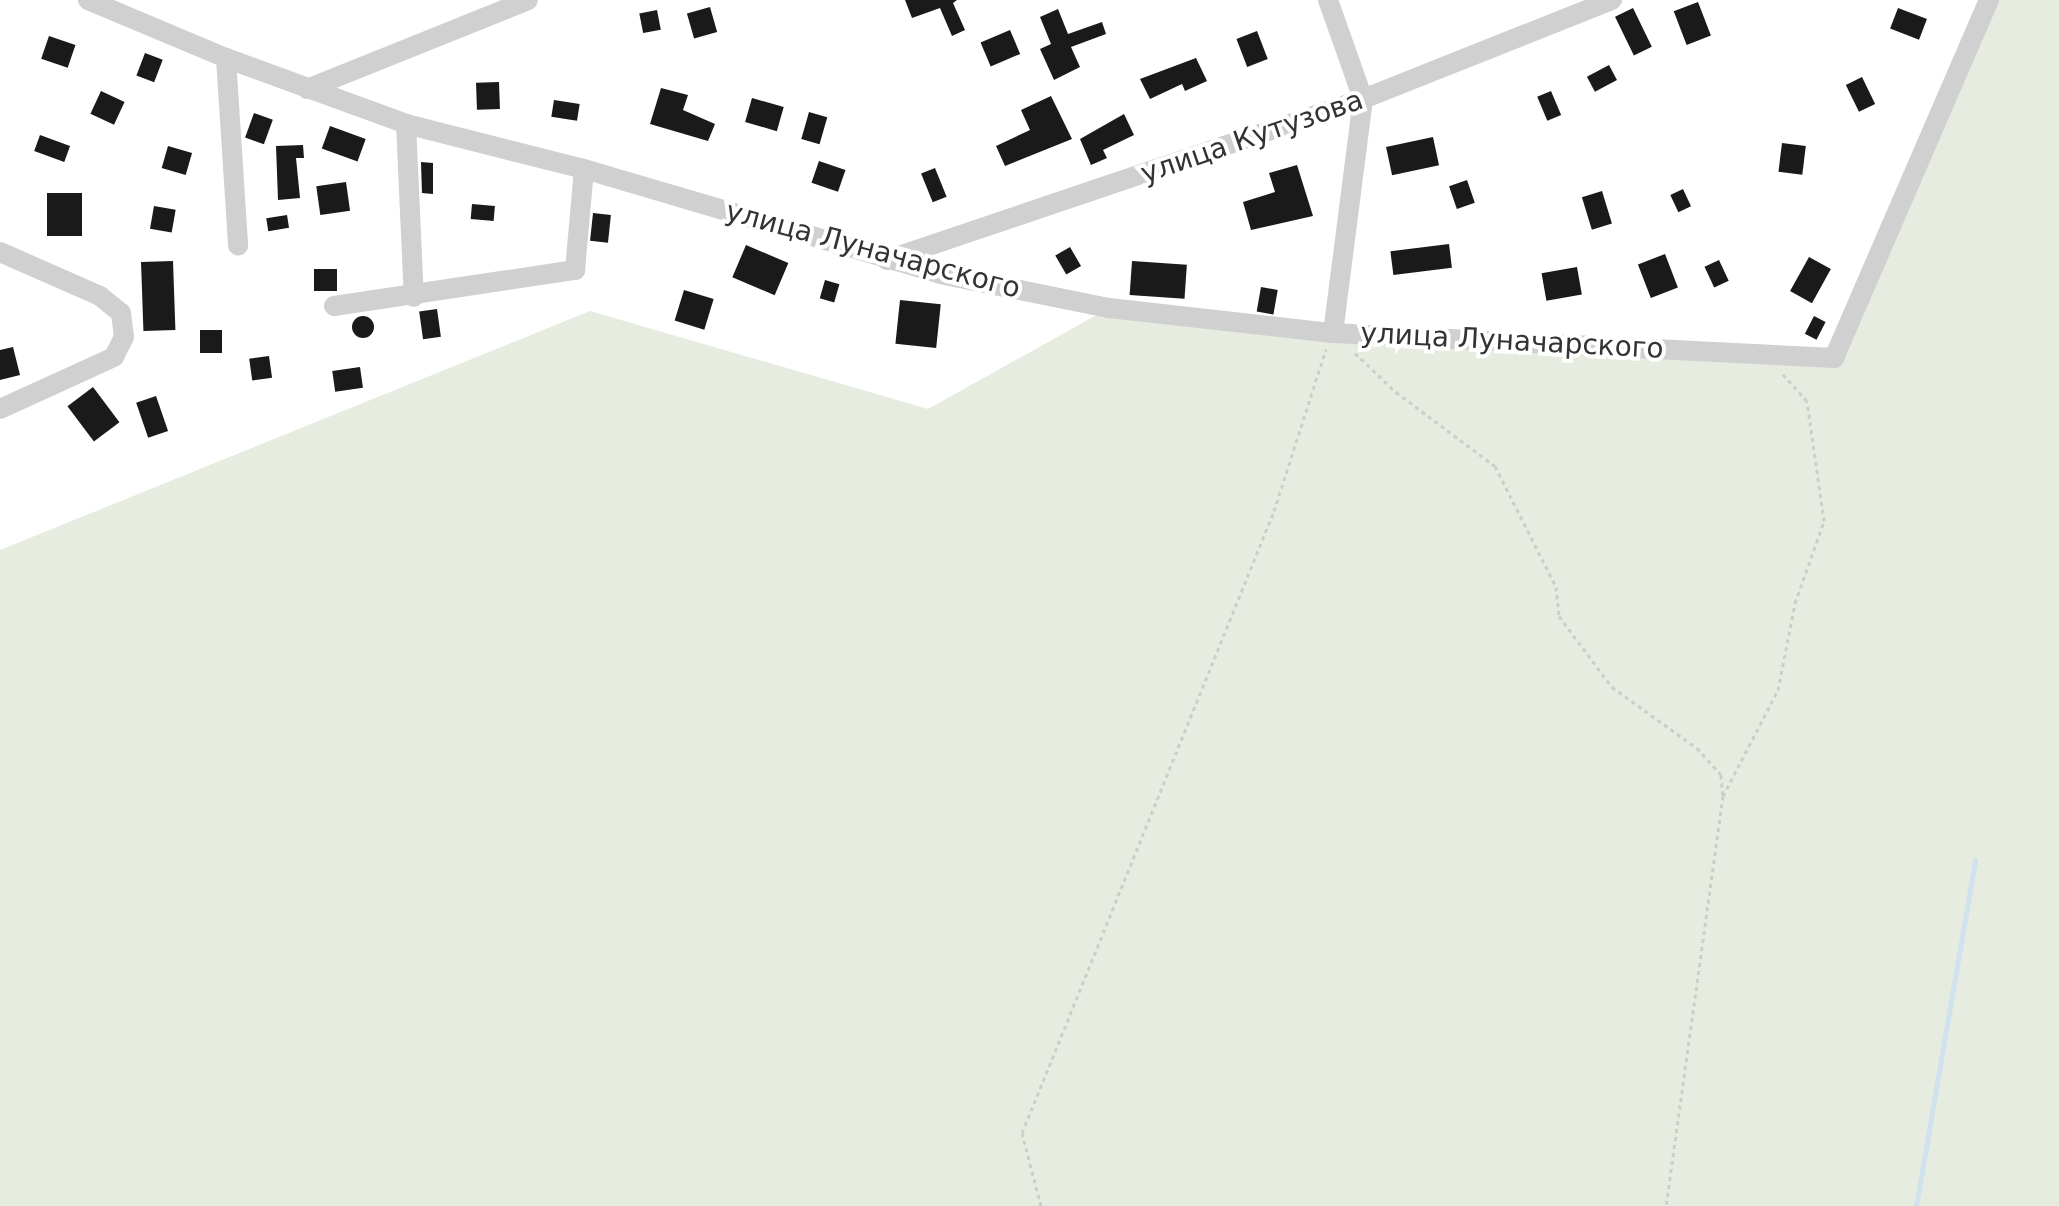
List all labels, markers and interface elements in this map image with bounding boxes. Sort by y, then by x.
street label: улица Кутузова [1136,83,1368,191]
street label: улица Луначарского [722,194,1024,306]
street label: улица Луначарского [1360,316,1664,366]

